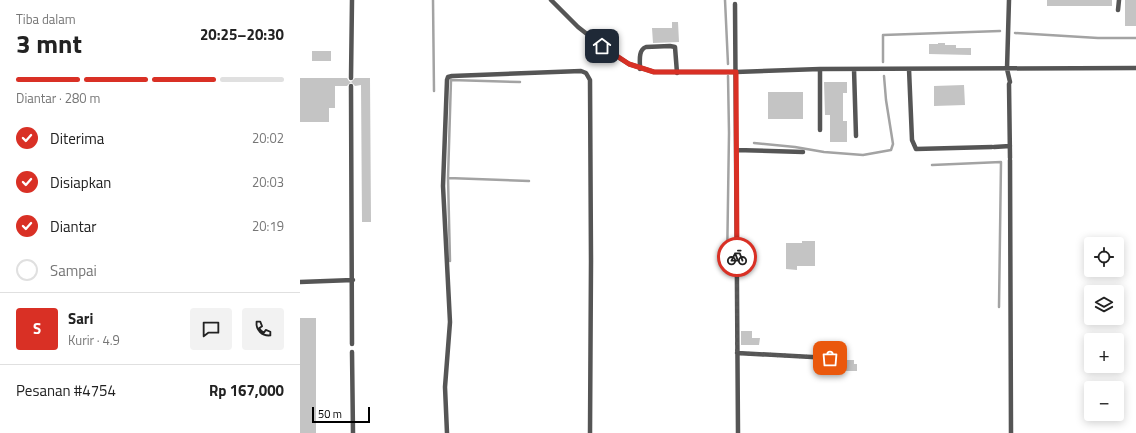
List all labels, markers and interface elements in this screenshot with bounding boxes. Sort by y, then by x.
text: Tiba dalam [16,9,76,29]
text: 20:25–20:30 [200,23,284,46]
text: 3 mnt [16,24,82,63]
pin [585,29,619,63]
icon: home [591,35,613,57]
text: Diantar · 280 m [16,88,100,108]
icon: check [16,127,38,149]
text: Diterima [50,127,104,150]
text: 20:02 [252,128,284,148]
icon: check [16,171,38,193]
text: Disiapkan [50,171,111,194]
text: 20:03 [252,172,284,192]
icon: check [16,215,38,237]
text: Diantar [50,215,96,238]
text: 20:19 [252,216,284,236]
courier [717,237,757,277]
map controls [1084,237,1124,421]
button: locate [1084,237,1124,277]
icon: bike [726,246,748,268]
text: Sampai [50,259,97,282]
button: layers [1084,285,1124,325]
text: Sari [68,307,93,330]
button: chat [190,308,232,350]
button: phone [242,308,284,350]
text: S [33,317,41,340]
text: Kurir · 4.9 [68,330,120,350]
button: + [1084,333,1124,373]
pin [813,341,847,375]
icon: bag [819,347,841,369]
text: Pesanan #4754 [16,379,116,402]
text: Rp 167,000 [209,379,284,402]
button: − [1084,381,1124,421]
scale bar [312,405,370,424]
text: 50 m [318,406,342,422]

